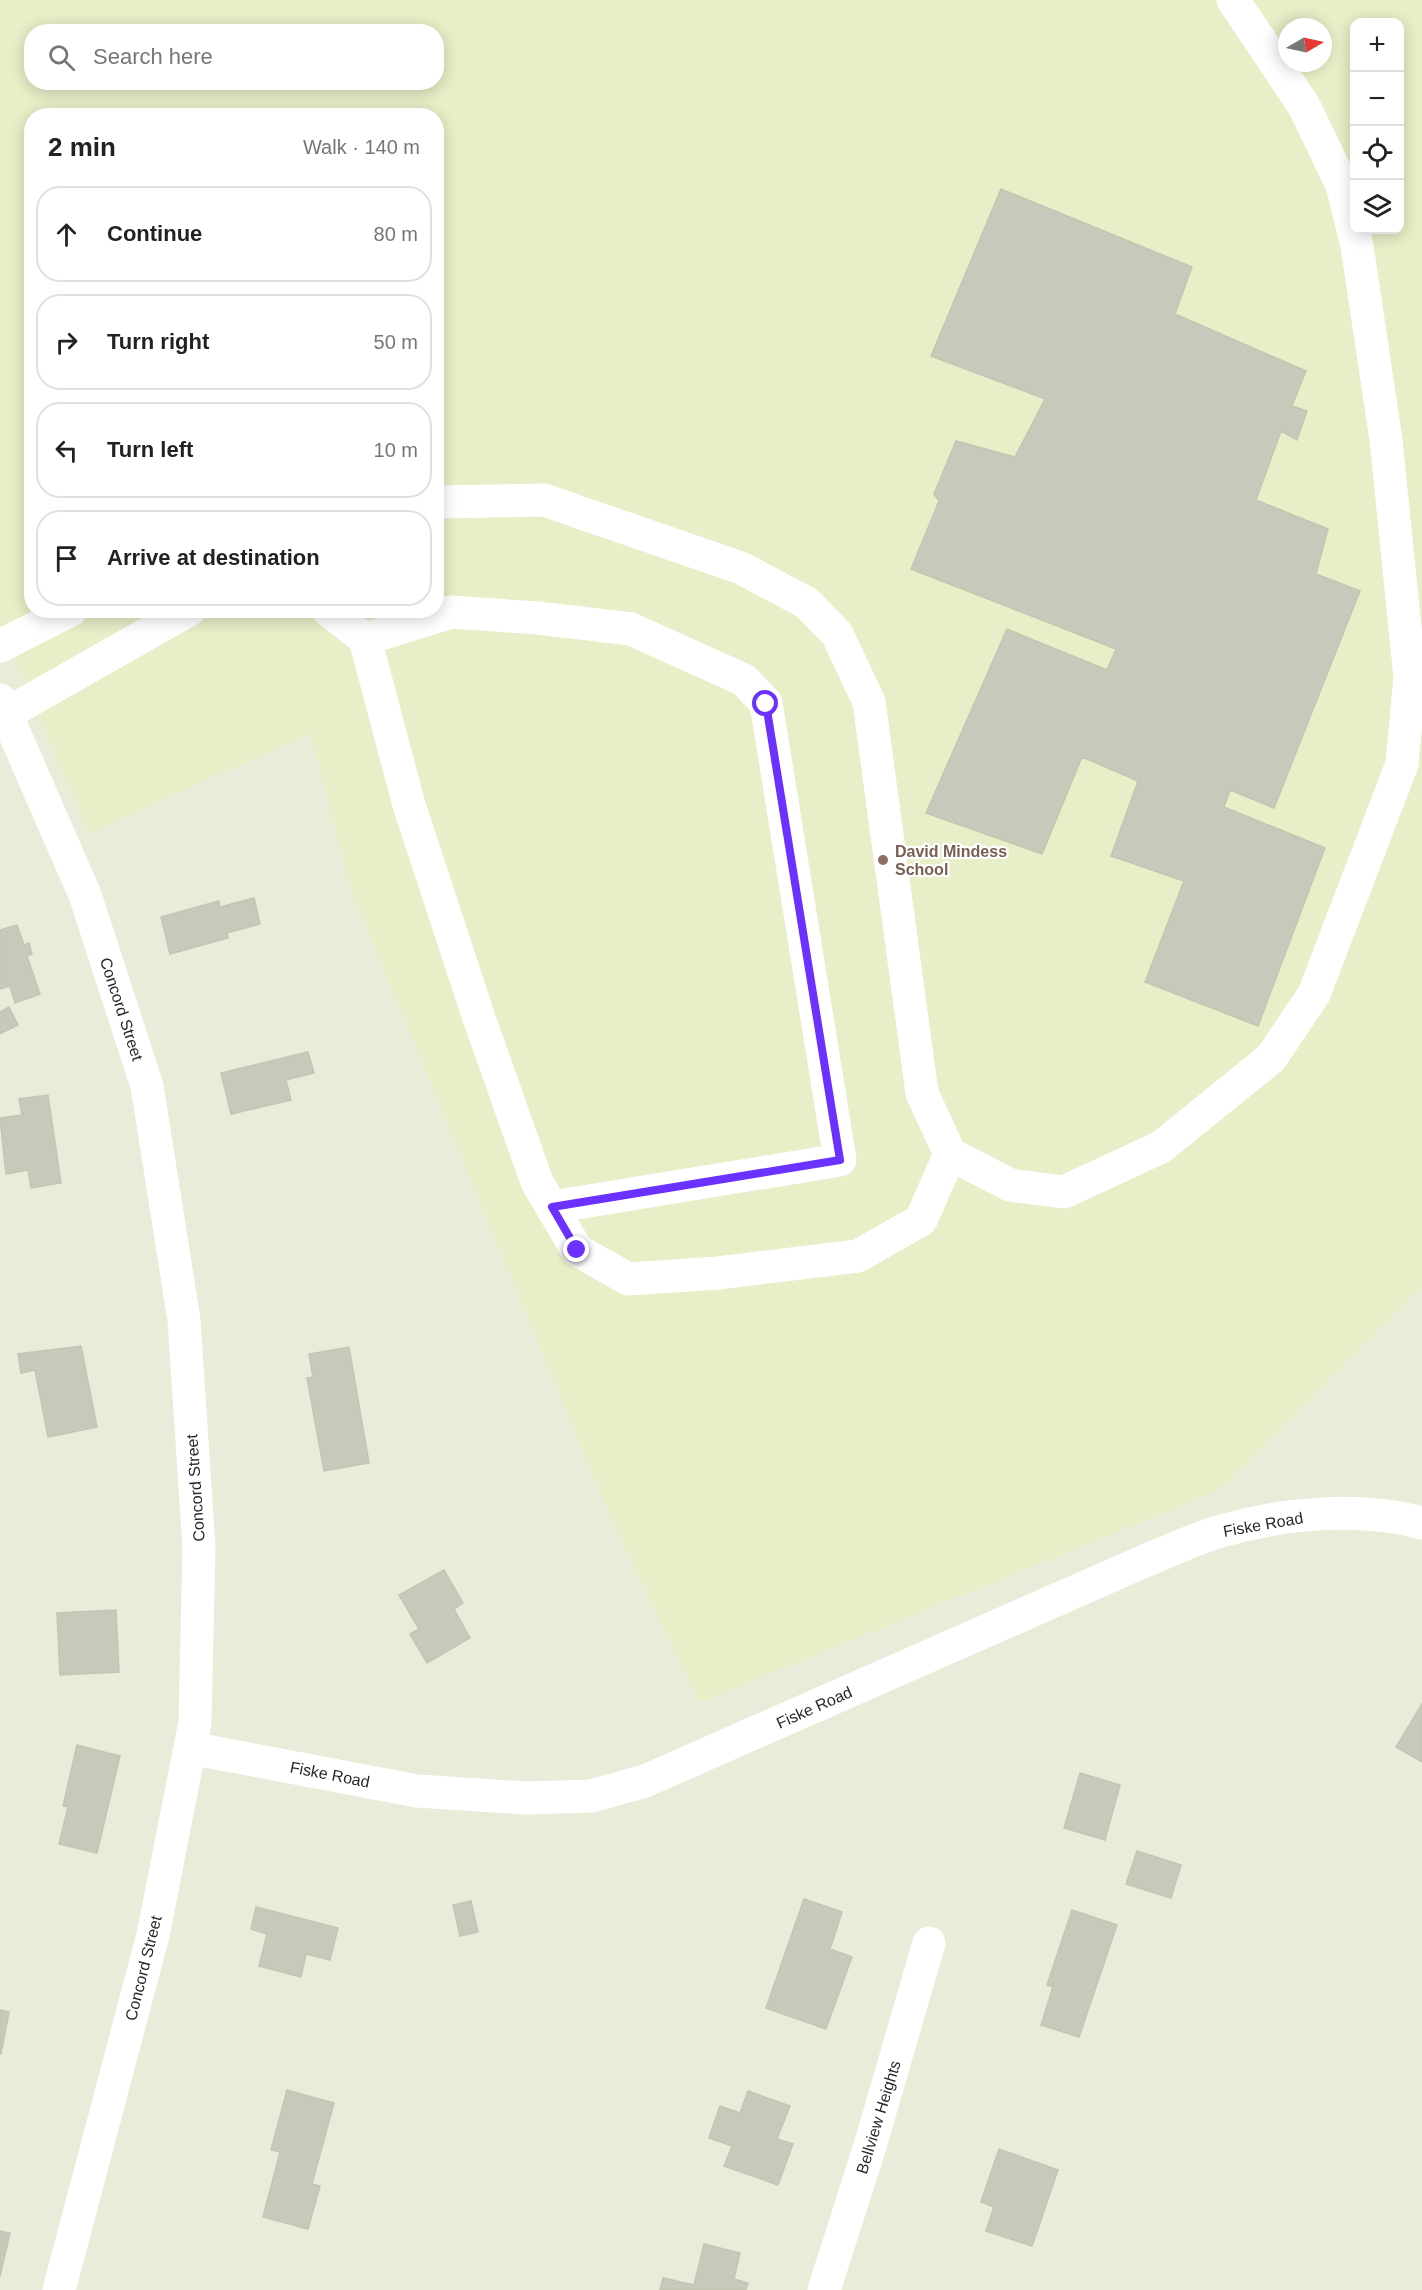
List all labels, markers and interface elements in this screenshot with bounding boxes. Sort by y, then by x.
north arrow [1278,18,1332,72]
map controls [1350,18,1404,234]
button: + [1350,18,1404,72]
search box [24,24,444,90]
icon: search [45,41,78,74]
text: Search here [93,44,213,69]
button: − [1350,72,1404,126]
button: locate [1350,126,1404,180]
text: 2 min [48,132,116,162]
text: Walk · 140 m [303,136,420,158]
button: layers [1350,180,1404,234]
icon: ahead [50,218,83,251]
text: Continue [107,221,202,246]
text: 80 m [374,223,418,245]
icon: right [50,326,83,359]
text: Turn right [107,329,209,354]
text: 50 m [374,331,418,353]
icon: left [50,434,83,467]
text: Turn left [107,437,193,462]
text: 10 m [374,439,418,461]
icon: arrive [50,542,83,575]
text: Arrive at destination [107,545,320,570]
route start [752,690,778,716]
place label: David Mindess School [895,843,1007,878]
marker: David Mindess School [876,853,890,867]
street label: Concord Street [97,955,146,1063]
route end [563,1236,589,1262]
street label: Concord Street [183,1433,208,1542]
street label: Fiske Road [1222,1509,1304,1540]
street label: Fiske Road [774,1683,855,1732]
street label: Fiske Road [289,1758,371,1791]
street label: Concord Street [122,1913,165,2022]
street label: Bellview Heights [853,2059,904,2176]

